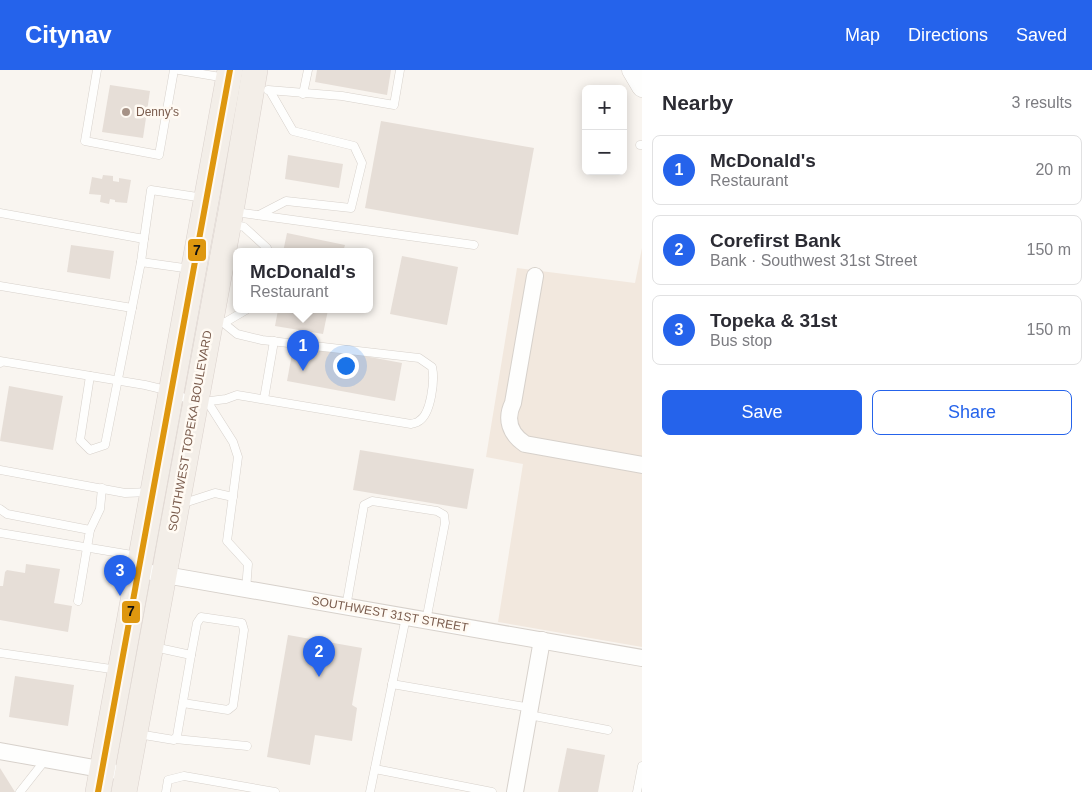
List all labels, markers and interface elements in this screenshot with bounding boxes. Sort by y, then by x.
text: Citynav [25,21,112,48]
text: Map [845,25,880,45]
text: Directions [908,25,988,45]
text: Saved [1016,25,1067,45]
map controls [582,85,627,175]
button: + [582,85,627,130]
text: Nearby [662,91,733,114]
text: 3 results [1012,94,1072,111]
place label: Denny's [136,105,179,119]
marker: Denny's [120,106,132,118]
button: − [582,130,627,175]
text: McDonald's [710,150,816,171]
text: 1 [675,161,683,178]
text: 20 m [1035,161,1071,178]
text: Restaurant [710,172,788,189]
text: Corefirst Bank [710,230,841,251]
line badge: 7 [187,238,207,262]
text: 2 [675,241,683,258]
text: 150 m [1027,241,1071,258]
text: 7 [193,242,201,258]
popup [233,248,373,313]
text: Bank · Southwest 31st Street [710,252,917,269]
text: McDonald's [250,261,356,282]
text: Restaurant [250,283,328,300]
text: Topeka & 31st [710,310,837,331]
text: 3 [675,321,683,338]
text: 150 m [1027,321,1071,338]
street label: SOUTHWEST TOPEKA BOULEVARD [165,329,215,533]
pin: 1 [287,330,319,371]
text: Bus stop [710,332,772,349]
your location [333,353,359,379]
button: Save [662,390,862,435]
button: Share [872,390,1072,435]
pin: 3 [104,555,136,596]
street label: SOUTHWEST 31ST STREET [311,593,470,635]
line badge: 7 [121,600,141,624]
text: 7 [127,603,135,619]
pin: 2 [303,636,335,677]

